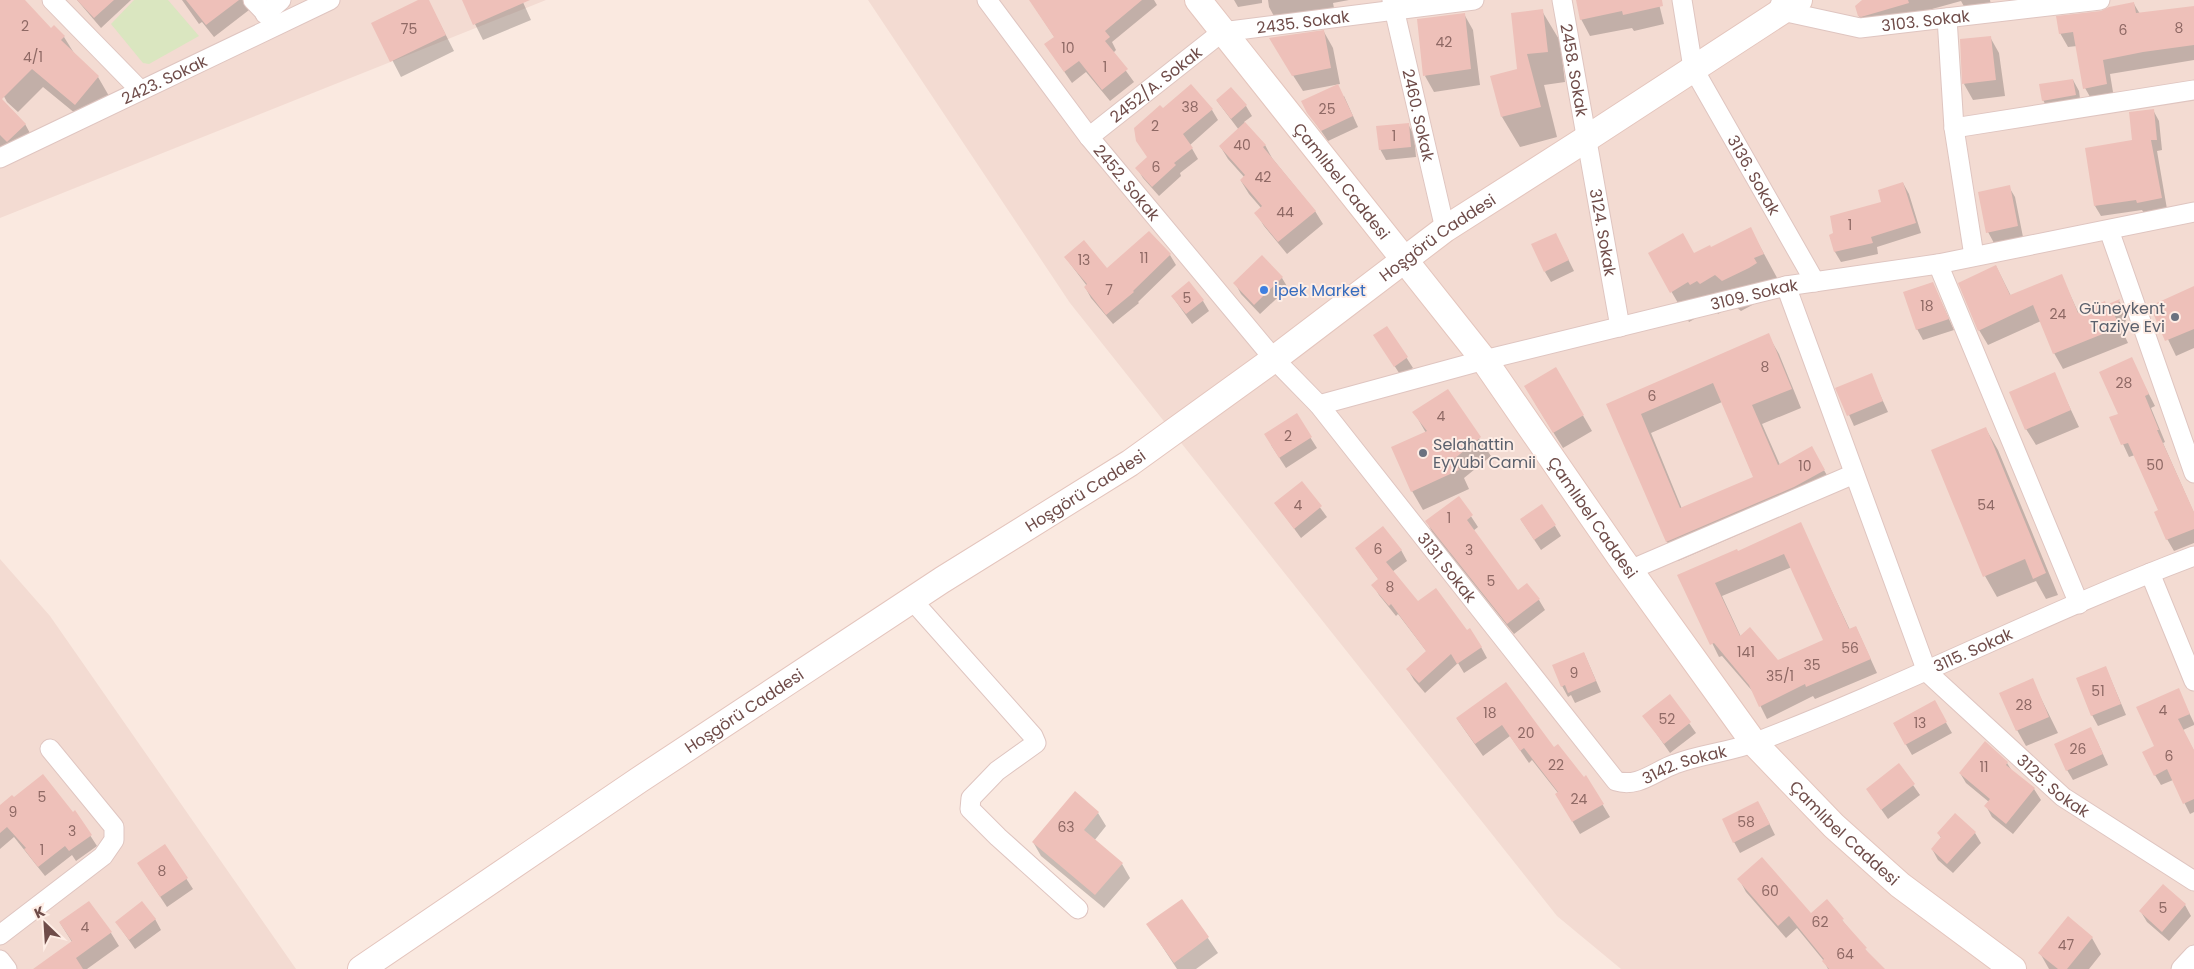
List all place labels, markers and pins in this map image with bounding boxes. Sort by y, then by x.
place label: İpek Market [1274,279,1366,302]
marker: İpek Market [1258,284,1270,296]
place label: Güneykent Taziye Evi [2079,297,2165,338]
marker: Güneykent Taziye Evi [2169,311,2181,323]
place label: Selahattin Eyyubi Camii [1433,433,1536,474]
marker: Selahattin Eyyubi Camii [1417,447,1429,459]

